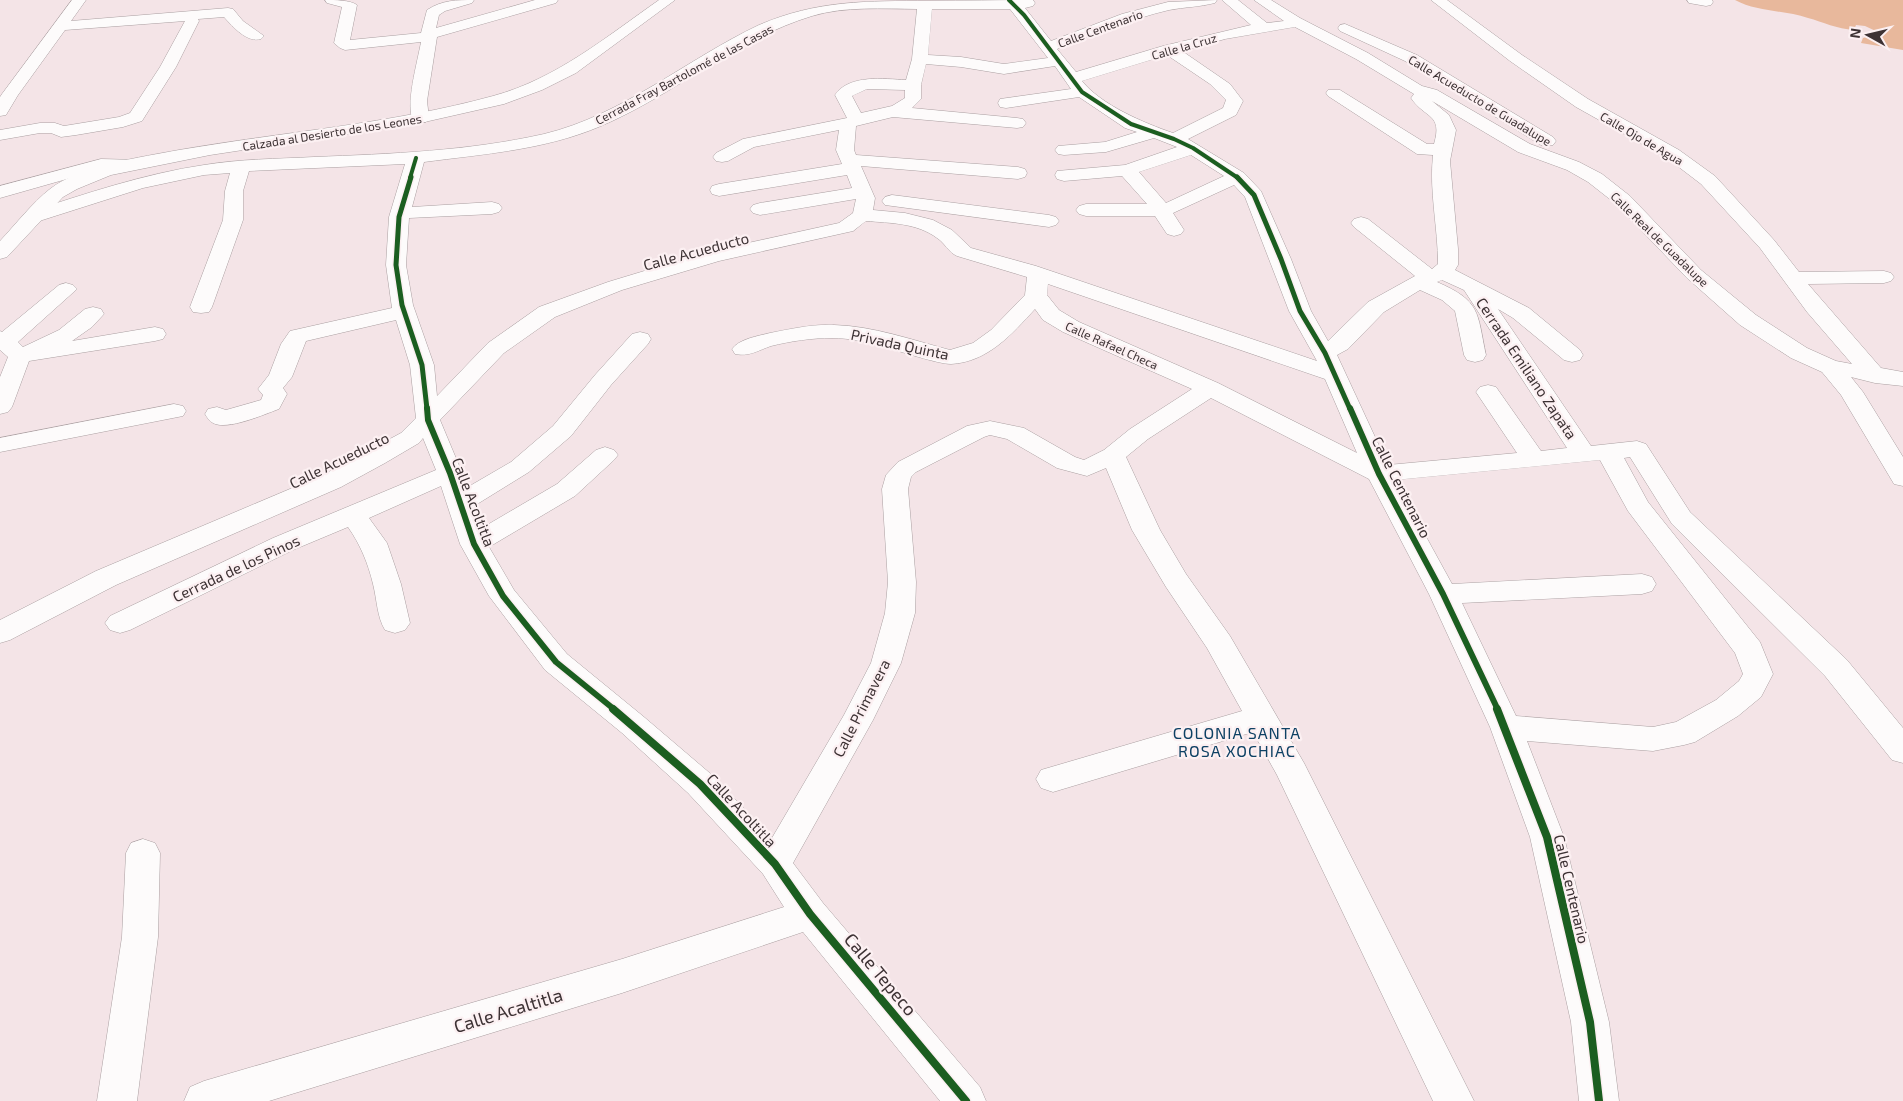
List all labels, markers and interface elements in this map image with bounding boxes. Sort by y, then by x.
street label: Calle Centenario [1056,6,1144,50]
north arrow [1843,10,1893,60]
street label: Cerrada Fray Bartolomé de las Casas [593,21,775,127]
text: N [1846,27,1864,39]
street label: Calle la Cruz [1150,30,1218,62]
street label: Calle Acueducto de Guadalupe [1406,52,1554,148]
street label: Calle Ojo de Agua [1598,109,1686,168]
street label: Calzada al Desierto de los Leones [241,111,423,153]
street label: Calle Real de Guadalupe [1608,189,1712,289]
street label: Calle Acueducto [641,228,751,274]
street label: Cerrada Emiliano Zapata [1473,294,1581,442]
street label: Calle Rafael Checa [1064,318,1160,372]
street label: Privada Quinta [849,325,951,364]
street label: Calle Acueducto [286,428,392,492]
street label: Calle Centenario [1369,433,1435,541]
street label: Calle Acoltitla [449,455,499,549]
street label: Cerrada de los Pinos [169,531,303,605]
street label: Calle Primavera [829,656,893,760]
district label: COLONIA SANTA ROSA XOCHIAC [1173,723,1301,760]
street label: Calle Acoltitla [703,769,781,851]
street label: Calle Centenario [1551,833,1593,945]
street label: Calle Tepeco [840,928,922,1020]
street label: Calle Acaltitla [451,983,565,1037]

